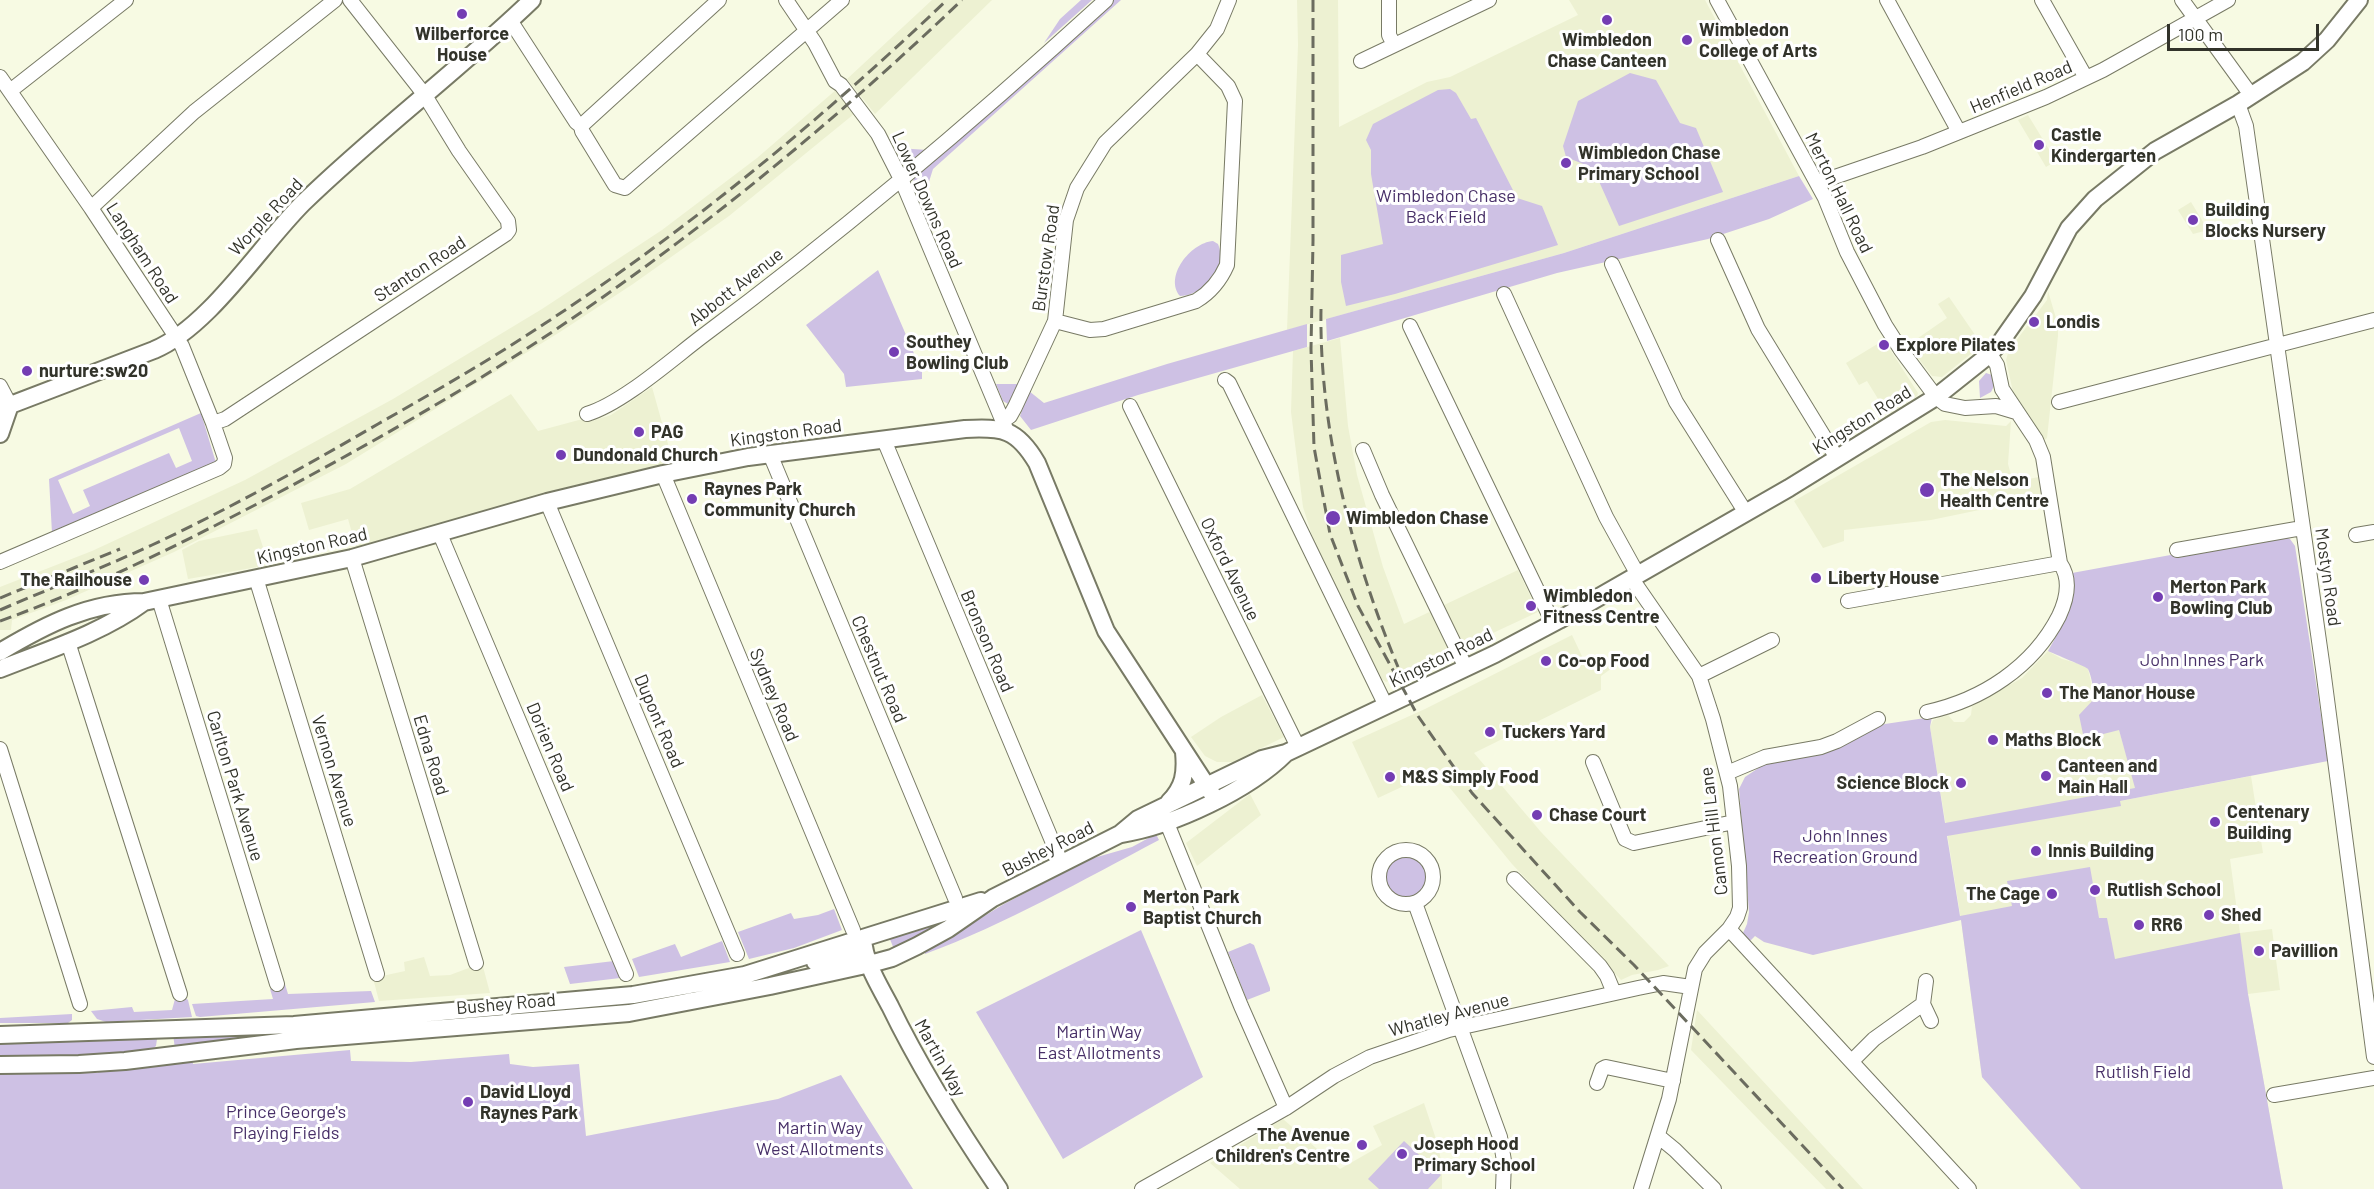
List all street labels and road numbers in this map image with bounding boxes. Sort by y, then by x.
street label: Henfield Road [1967,56,2075,118]
street label: Lower Downs Road [887,128,967,272]
street label: Merton Hall Road [1801,129,1877,257]
street label: Worple Road [225,174,307,260]
street label: Langham Road [101,199,183,307]
street label: Burstow Road [1028,203,1064,313]
street label: Stanton Road [370,231,470,307]
street label: Abbott Avenue [684,243,788,331]
street label: Kingston Road [1809,381,1915,459]
street label: Kingston Road [729,414,843,452]
street label: Oxford Avenue [1196,514,1264,624]
street label: Kingston Road [255,523,369,569]
street label: Mostyn Road [2310,526,2346,628]
street label: Bronson Road [956,587,1018,695]
street label: Chestnut Road [847,612,911,726]
street label: Kingston Road [1386,624,1496,692]
street label: Sydney Road [745,645,803,745]
street label: Dupont Road [630,671,688,771]
street label: Dorien Road [522,699,578,795]
street label: Carlton Park Avenue [202,708,268,864]
street label: Vernon Avenue [307,712,361,830]
street label: Edna Road [409,712,453,798]
street label: Cannon Hill Lane [1695,766,1733,896]
street label: Bushey Road [999,817,1097,881]
street label: Bushey Road [455,989,557,1019]
street label: Whatley Avenue [1386,989,1512,1041]
street label: Martin Way [910,1015,970,1101]

